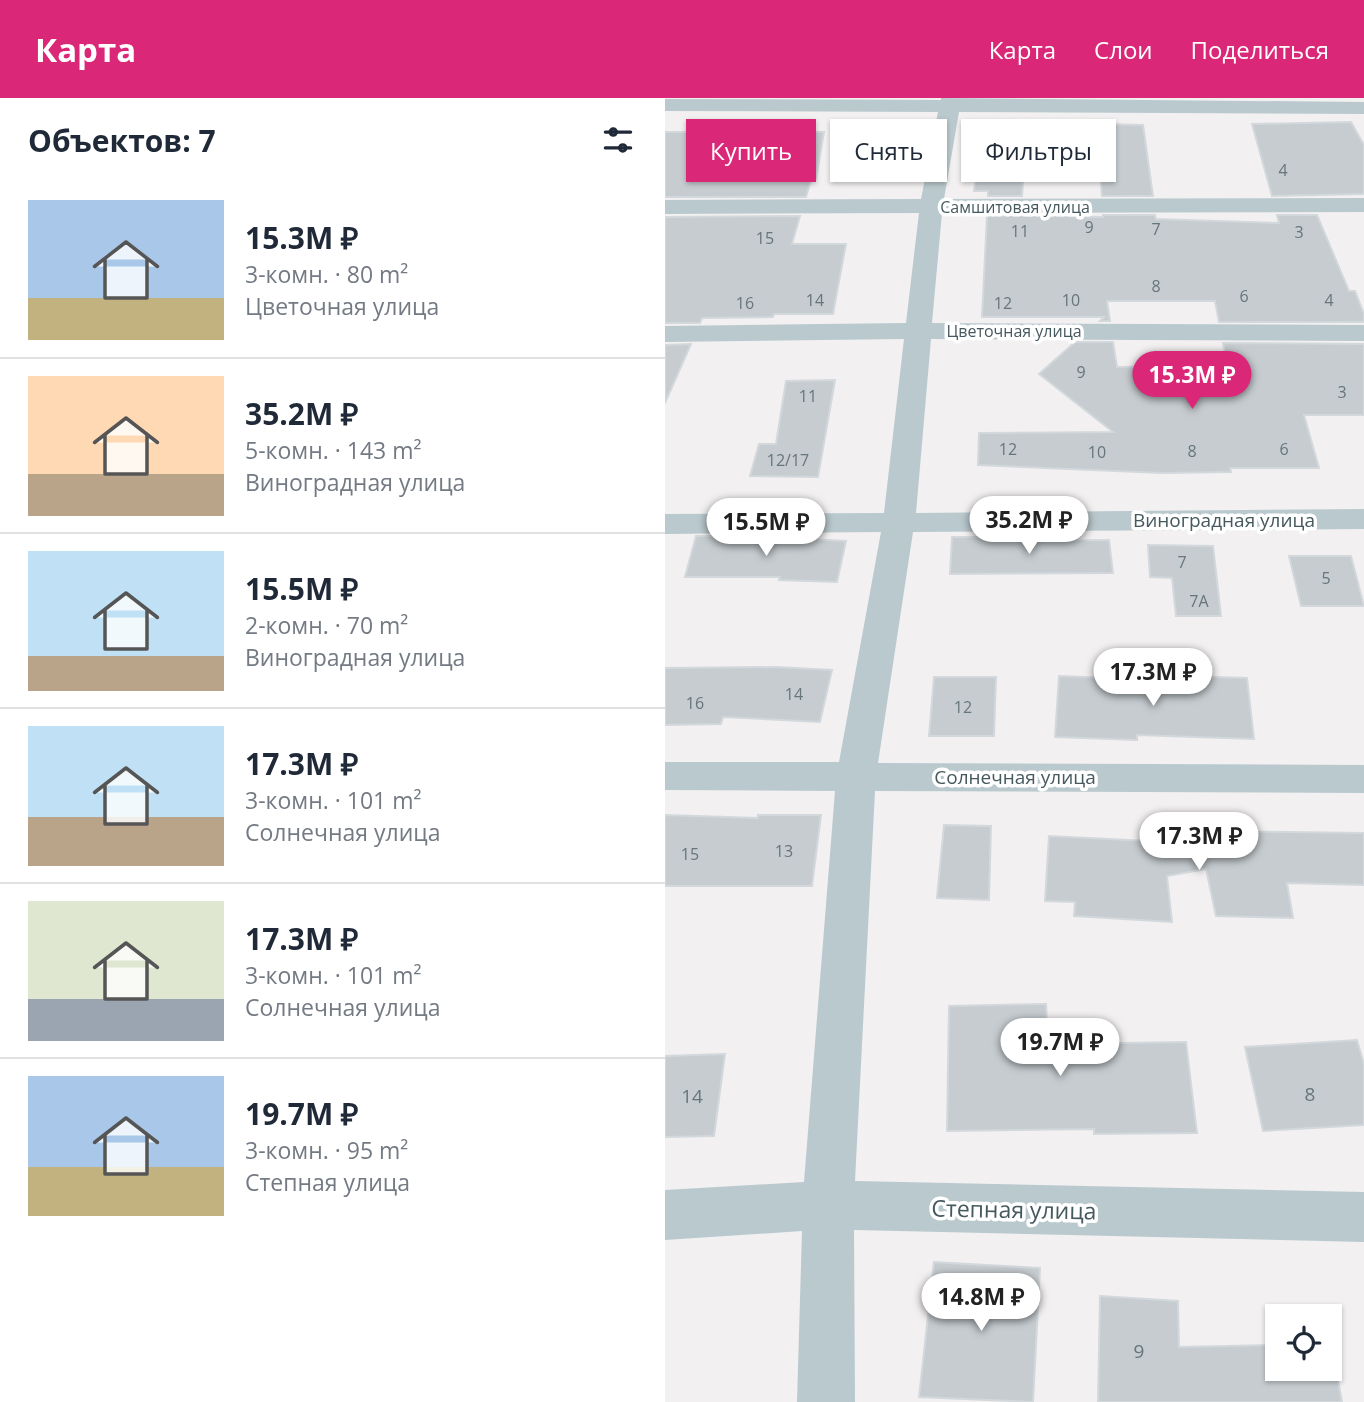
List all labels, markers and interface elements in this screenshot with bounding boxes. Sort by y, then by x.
text: Карта [35,27,136,72]
text: Карта [989,33,1056,66]
text: Слои [1094,33,1153,66]
text: Поделиться [1191,33,1329,66]
chip: Купить [686,119,816,182]
chip: Снять [830,119,947,182]
chip: Фильтры [961,119,1116,182]
text: Объектов: 7 [28,120,216,161]
icon: filters [599,121,637,159]
house number: 4 [1278,159,1288,181]
street label: Самшитовая улица [940,196,1090,218]
house number: 9 [1084,216,1094,238]
text: 15.3M ₽ [245,217,359,258]
house number: 7 [1151,218,1161,240]
house number: 11 [1011,220,1029,242]
house number: 3 [1294,221,1304,243]
house number: 15 [756,227,774,249]
icon: home [84,228,168,312]
text: 3-комн. · 80 m² [245,258,408,290]
house number: 8 [1151,275,1161,297]
house number: 6 [1239,285,1249,307]
house number: 14 [806,289,824,311]
house number: 10 [1062,289,1080,311]
house number: 4 [1324,289,1334,311]
text: Цветочная улица [245,290,439,322]
house number: 16 [736,292,754,314]
house number: 12 [994,292,1012,314]
street label: Цветочная улица [946,320,1082,342]
pin: 15.3M ₽ [1127,352,1257,411]
text: 15.3M ₽ [1148,358,1236,390]
house number: 9 [1076,361,1086,383]
house number: 3 [1337,381,1347,403]
house number: 11 [799,385,817,407]
text: 35.2M ₽ [245,393,359,434]
icon: home [84,404,168,488]
text: 5-комн. · 143 m² [245,434,421,466]
house number: 12 [999,438,1017,460]
house number: 6 [1279,438,1289,460]
house number: 8 [1187,440,1197,462]
house number: 10 [1088,441,1106,463]
house number: 12/17 [767,449,809,471]
text: Виноградная улица [245,466,465,498]
pin: 35.2M ₽ [964,496,1094,556]
pin: 15.5M ₽ [701,498,831,558]
text: 35.2M ₽ [985,503,1073,535]
text: 15.5M ₽ [722,505,810,537]
street label: Виноградная улица [1133,507,1315,533]
house number: 7 [1177,551,1187,573]
house number: 5 [1321,567,1331,589]
text: 15.5M ₽ [245,568,359,609]
icon: home [84,579,168,663]
house number: 7А [1189,590,1210,612]
text: 2-комн. · 70 m² [245,609,408,641]
text: Виноградная улица [245,641,465,673]
pin: 17.3M ₽ [1088,648,1218,708]
text: 17.3M ₽ [1109,655,1197,687]
house number: 14 [785,683,803,705]
house number: 16 [686,692,704,714]
house number: 12 [954,696,972,718]
text: 17.3M ₽ [245,743,359,784]
icon: home [84,754,168,838]
street label: Солнечная улица [934,764,1096,790]
text: 3-комн. · 101 m² [245,784,421,816]
pin: 17.3M ₽ [1134,812,1264,872]
text: Солнечная улица [245,816,440,848]
text: 17.3M ₽ [1155,819,1243,851]
house number: 13 [775,840,793,862]
house number: 15 [681,843,699,865]
text: 17.3M ₽ [245,918,359,959]
icon: home [84,929,168,1013]
text: 3-комн. · 101 m² [245,959,421,991]
text: Солнечная улица [245,991,440,1023]
pin: 19.7M ₽ [995,1018,1125,1078]
text: 19.7M ₽ [1016,1025,1104,1057]
house number: 8 [1305,1081,1315,1107]
house number: 14 [681,1083,703,1109]
text: 19.7M ₽ [245,1093,359,1134]
icon: home [84,1104,168,1188]
text: 3-комн. · 95 m² [245,1134,408,1166]
text: Степная улица [245,1166,410,1198]
street label: Степная улица [931,1192,1097,1226]
pin: 14.8M ₽ [916,1274,1046,1333]
text: 14.8M ₽ [937,1280,1025,1312]
map controls [1265,1304,1342,1381]
button: locate [1265,1304,1342,1381]
house number: 9 [1134,1338,1144,1364]

